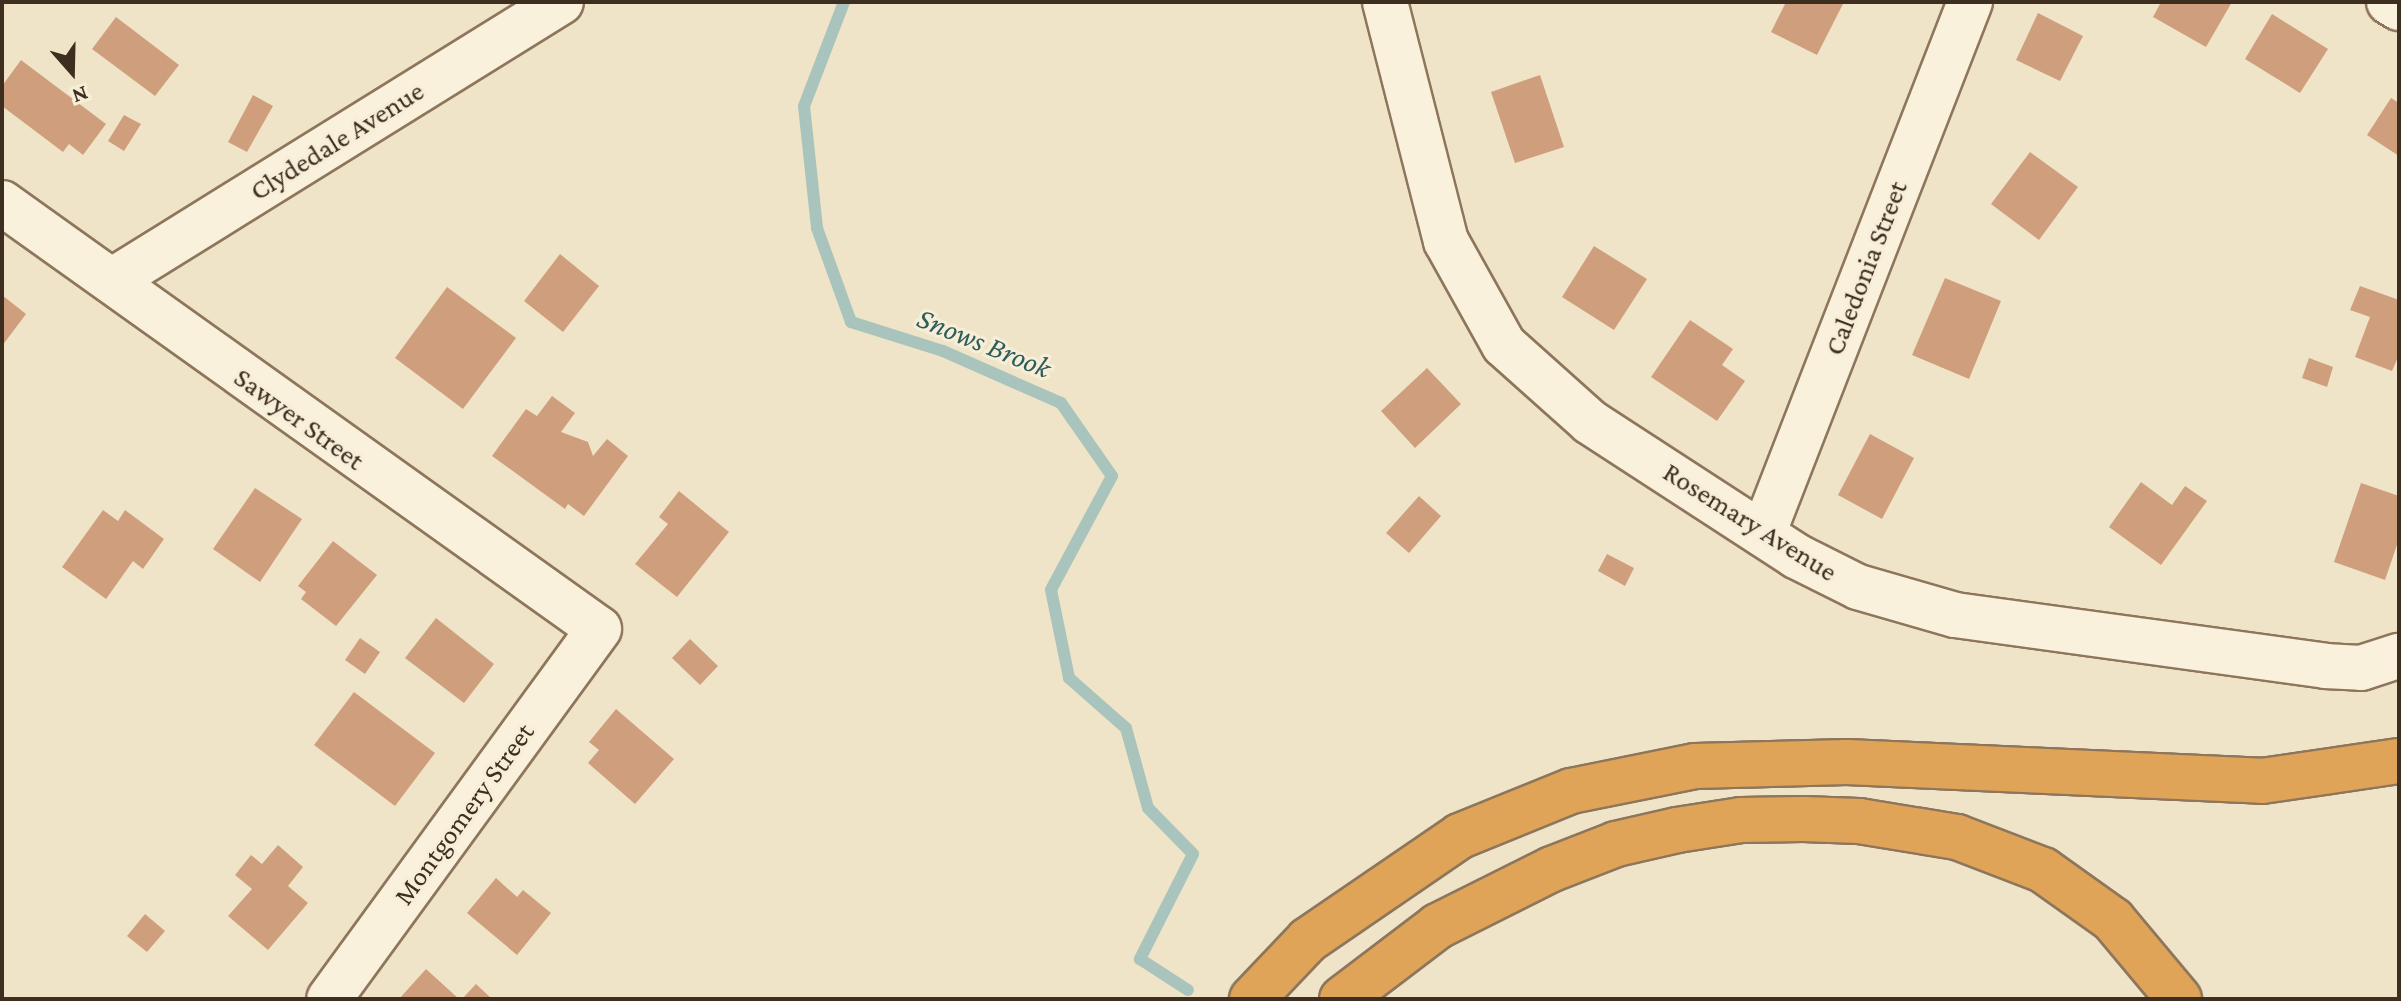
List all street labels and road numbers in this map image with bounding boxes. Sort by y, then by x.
street label: Clydedale Avenue [244,74,430,208]
street label: Caledonia Street [1817,176,1915,360]
street label: Sawyer Street [227,361,371,477]
street label: Rosemary Avenue [1657,455,1843,589]
street label: Montgomery Street [387,716,541,912]

